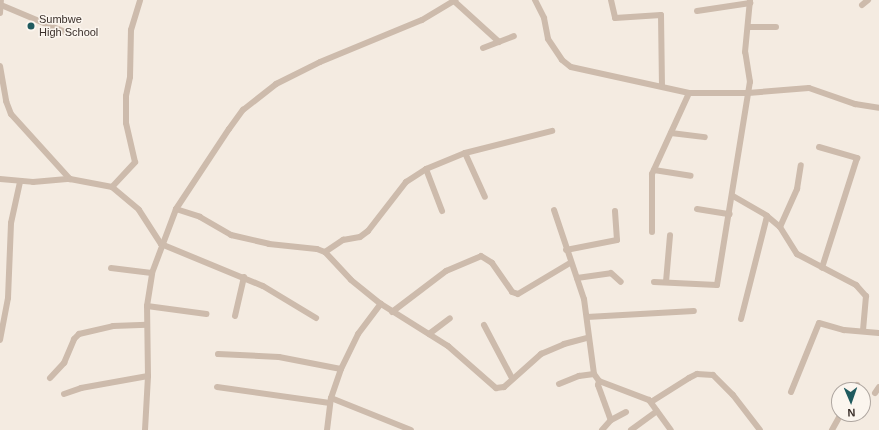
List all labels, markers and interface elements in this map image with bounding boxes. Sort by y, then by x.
place label: Sumbwe High School [39,13,98,39]
marker: Sumbwe High School [26,21,36,31]
north arrow [831,382,871,422]
text: N [847,407,856,419]

